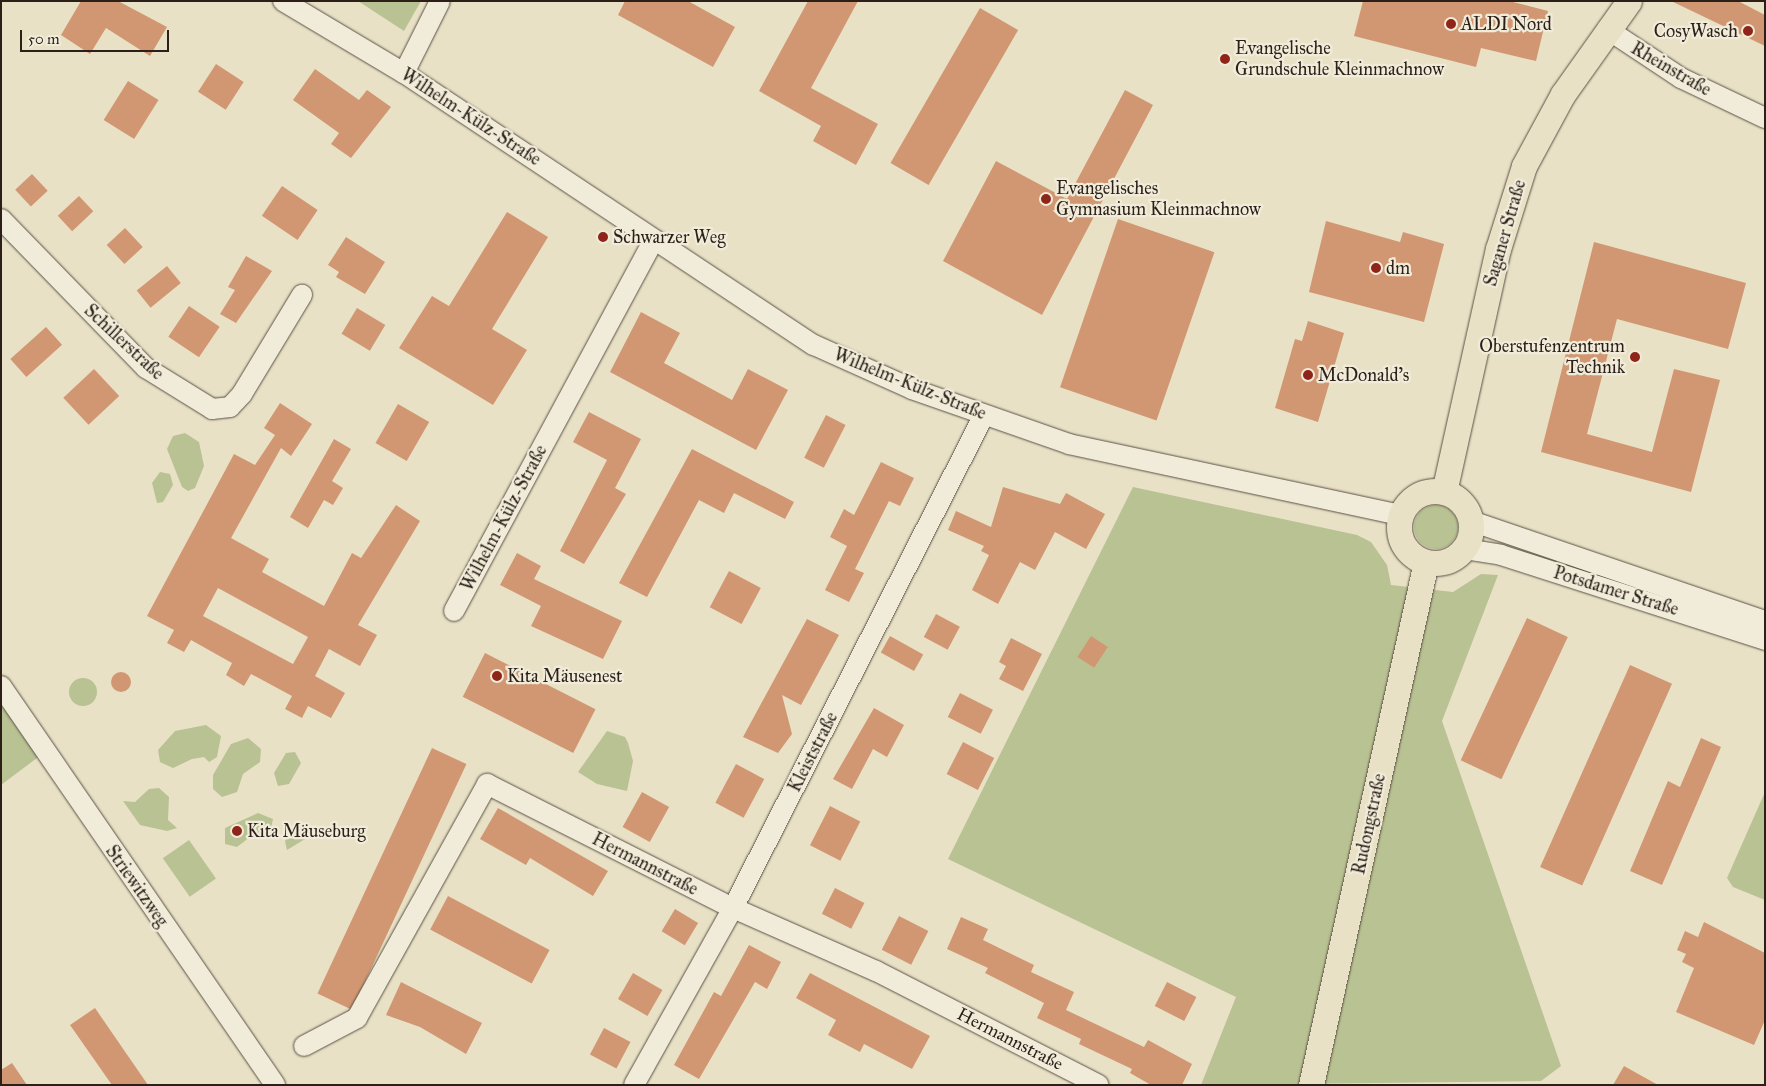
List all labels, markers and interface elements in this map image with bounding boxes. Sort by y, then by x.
place label: ALDI Nord [1461,13,1552,35]
marker: ALDI Nord [1445,18,1457,30]
scale bar [22,20,171,52]
place label: CosyWasch [1654,20,1738,42]
marker: CosyWasch [1742,25,1754,37]
text: 50 m [28,30,60,48]
street label: Rheinstraße [1627,37,1715,101]
place label: Evangelische Grundschule Kleinmachnow [1235,38,1444,80]
marker: Evangelische Grundschule Kleinmachnow [1219,53,1231,65]
street label: Wilhelm-Külz-Straße [397,64,545,170]
street label: Saganer Straße [1479,177,1531,289]
place label: Evangelisches Gymnasium Kleinmachnow [1056,178,1261,220]
marker: Evangelisches Gymnasium Kleinmachnow [1040,193,1052,205]
place label: Schwarzer Weg [613,226,726,248]
marker: Schwarzer Weg [597,231,609,243]
place label: dm [1386,257,1410,279]
marker: dm [1370,262,1382,274]
street label: Schillerstraße [80,300,168,384]
place label: Oberstufenzentrum Technik [1479,336,1625,378]
street label: Wilhelm-Külz-Straße [831,344,989,424]
marker: Oberstufenzentrum Technik [1629,351,1641,363]
place label: McDonald's [1318,364,1409,386]
marker: McDonald's [1302,369,1314,381]
street label: Wilhelm-Külz-Straße [456,441,552,595]
street label: Potsdamer Straße [1551,562,1681,620]
place label: Kita Mäusenest [507,665,622,687]
marker: Kita Mäusenest [491,670,503,682]
street label: Kleiststraße [784,708,842,796]
street label: Rudongstraße [1348,772,1390,876]
place label: Kita Mäuseburg [247,820,366,842]
marker: Kita Mäuseburg [231,825,243,837]
street label: Hermannstraße [588,828,702,900]
street label: Striewitzweg [101,841,173,931]
street label: Hermannstraße [953,1003,1067,1075]

